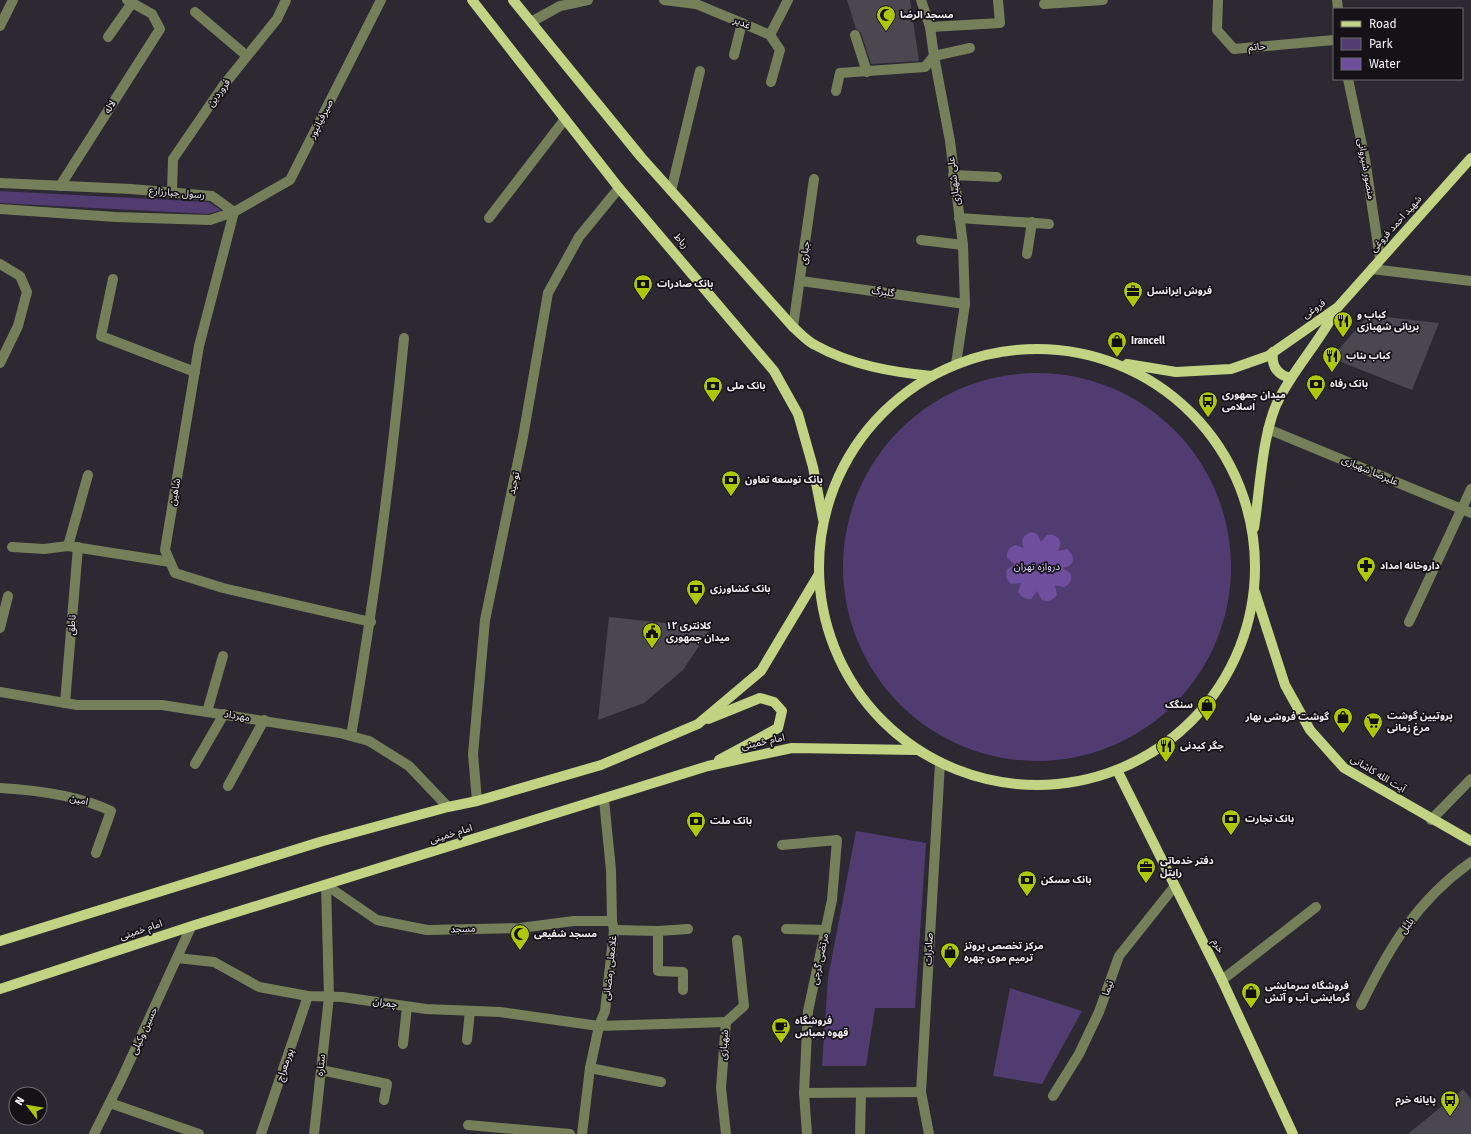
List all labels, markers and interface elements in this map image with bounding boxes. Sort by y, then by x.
mosque icon: مسجد الرضا [875,4,897,32]
legend [1333,8,1463,80]
place label: مسجد الرضا [900,9,954,21]
street label: غدیر [731,14,752,32]
text: Road [1369,17,1397,31]
text: Park [1369,37,1393,51]
street label: حاتم [1248,40,1266,55]
text: Water [1369,57,1401,71]
street label: فروردین [205,76,233,109]
street label: صیرفیانپور [306,97,336,142]
street label: لاله [101,98,119,116]
street label: منصور شیروانی [1355,138,1377,200]
street label: علی شهبازی [945,156,963,206]
street label: رسول جبارزارع [149,185,206,202]
street label: شهید احمد فروغی [1367,193,1425,255]
street label: رباط [671,231,691,252]
street label: جباری [798,240,812,265]
bank icon: بانک صادرات [632,273,654,301]
place label: بانک صادرات [657,278,713,290]
office icon: فروش ایرانسل [1122,280,1144,308]
street label: گلبرگ [871,284,896,300]
place label: فروش ایرانسل [1147,285,1212,297]
street label: فروغی [1300,297,1328,321]
place label: کباب و بریانی شهبازی [1357,309,1419,333]
restaurant icon: کباب و بریانی شهبازی [1332,310,1354,338]
shop icon: Irancell [1106,330,1128,358]
place label: Irancell [1131,335,1165,347]
restaurant icon: کباب بناب [1321,345,1343,373]
place label: کباب بناب [1346,350,1391,362]
bank icon: بانک رفاه [1305,373,1327,401]
bank icon: بانک ملی [702,375,724,403]
place label: بانک رفاه [1330,378,1368,390]
place label: بانک ملی [727,380,766,392]
place label: میدان جمهوری اسلامی [1222,389,1286,413]
bus stop icon: میدان جمهوری اسلامی [1197,390,1219,418]
street label: علیرضا شهبازی [1340,454,1400,488]
bank icon: بانک توسعه تعاون [720,469,742,497]
street label: توحید [506,471,522,495]
place label: بانک توسعه تعاون [745,474,823,486]
street label: شاهین [167,477,183,507]
pharmacy icon: داروخانه امداد [1355,555,1377,583]
place label: داروخانه امداد [1380,560,1440,572]
park label: دروازه تهران [1014,561,1060,573]
bank icon: بانک کشاورزی [685,578,707,606]
place label: بانک کشاورزی [710,583,771,595]
street label: ناطق [65,614,79,636]
place label: کلانتری ۱۲ میدان جمهوری [666,620,730,644]
public building icon: کلانتری ۱۲ میدان جمهوری [641,621,663,649]
shop icon: سنگک [1196,694,1218,722]
place label: سنگک [1165,699,1193,711]
shop icon: گوشت فروشی بهار [1332,706,1354,734]
street label: مهرداد [223,708,251,724]
place label: پروتیین گوشت مرغ زمانی [1387,710,1453,736]
place label: گوشت فروشی بهار [1244,711,1329,723]
supermarket icon: پروتیین گوشت مرغ زمانی [1362,711,1384,739]
street label: امام خمینی [740,732,786,754]
restaurant icon: جگر کیدنی [1155,735,1177,763]
place label: جگر کیدنی [1180,740,1224,752]
street label: آیت الله کاشانی [1348,753,1409,796]
street label: امین [69,792,89,808]
bank icon: بانک تجارت [1220,808,1242,836]
bank icon: بانک ملت [685,810,707,838]
place label: بانک تجارت [1245,813,1294,825]
place label: بانک ملت [710,815,752,827]
street label: امام خمینی [428,822,474,848]
place label: دفتر خدماتی رایتل [1160,855,1214,879]
office icon: دفتر خدماتی رایتل [1135,856,1157,884]
bank icon: بانک مسکن [1016,869,1038,897]
place label: بانک مسکن [1041,874,1092,886]
street label: بلبل [1397,916,1417,936]
street label: امام خمینی [118,917,165,944]
street label: مسجد [450,923,476,935]
mosque icon: مسجد شفیعی [509,923,531,951]
place label: مسجد شفیعی [534,928,597,940]
street label: مرتضی گرجی [809,932,831,986]
street label: صادرات [922,932,936,966]
street label: غلامعلی رمضانی [601,935,619,1001]
street label: خرم [1208,937,1227,956]
place label: مرکز تخصص پروتز ترمیم موی چهره [963,940,1044,965]
shop icon: مرکز تخصص پروتز ترمیم موی چهره [939,941,961,969]
street label: نیما [1100,979,1116,997]
place label: فروشگاه سرمایشی گرمایشی آب و آتش [1265,980,1351,1004]
shop icon: فروشگاه سرمایشی گرمایشی آب و آتش [1240,981,1262,1009]
street label: چمران [372,995,398,1011]
street label: حسین وکیلی [128,1005,160,1057]
place label: فروشگاه قهوه بمباس [795,1015,848,1039]
cafe icon: فروشگاه قهوه بمباس [770,1016,792,1044]
street label: شهبازی [717,1029,731,1061]
street label: پورمعراج [274,1047,297,1083]
street label: ستاره [314,1053,328,1076]
north arrow [8,1086,48,1126]
bus stop icon: پایانه خرم [1439,1089,1461,1117]
place label: پایانه خرم [1395,1094,1436,1107]
text: N [12,1095,27,1108]

